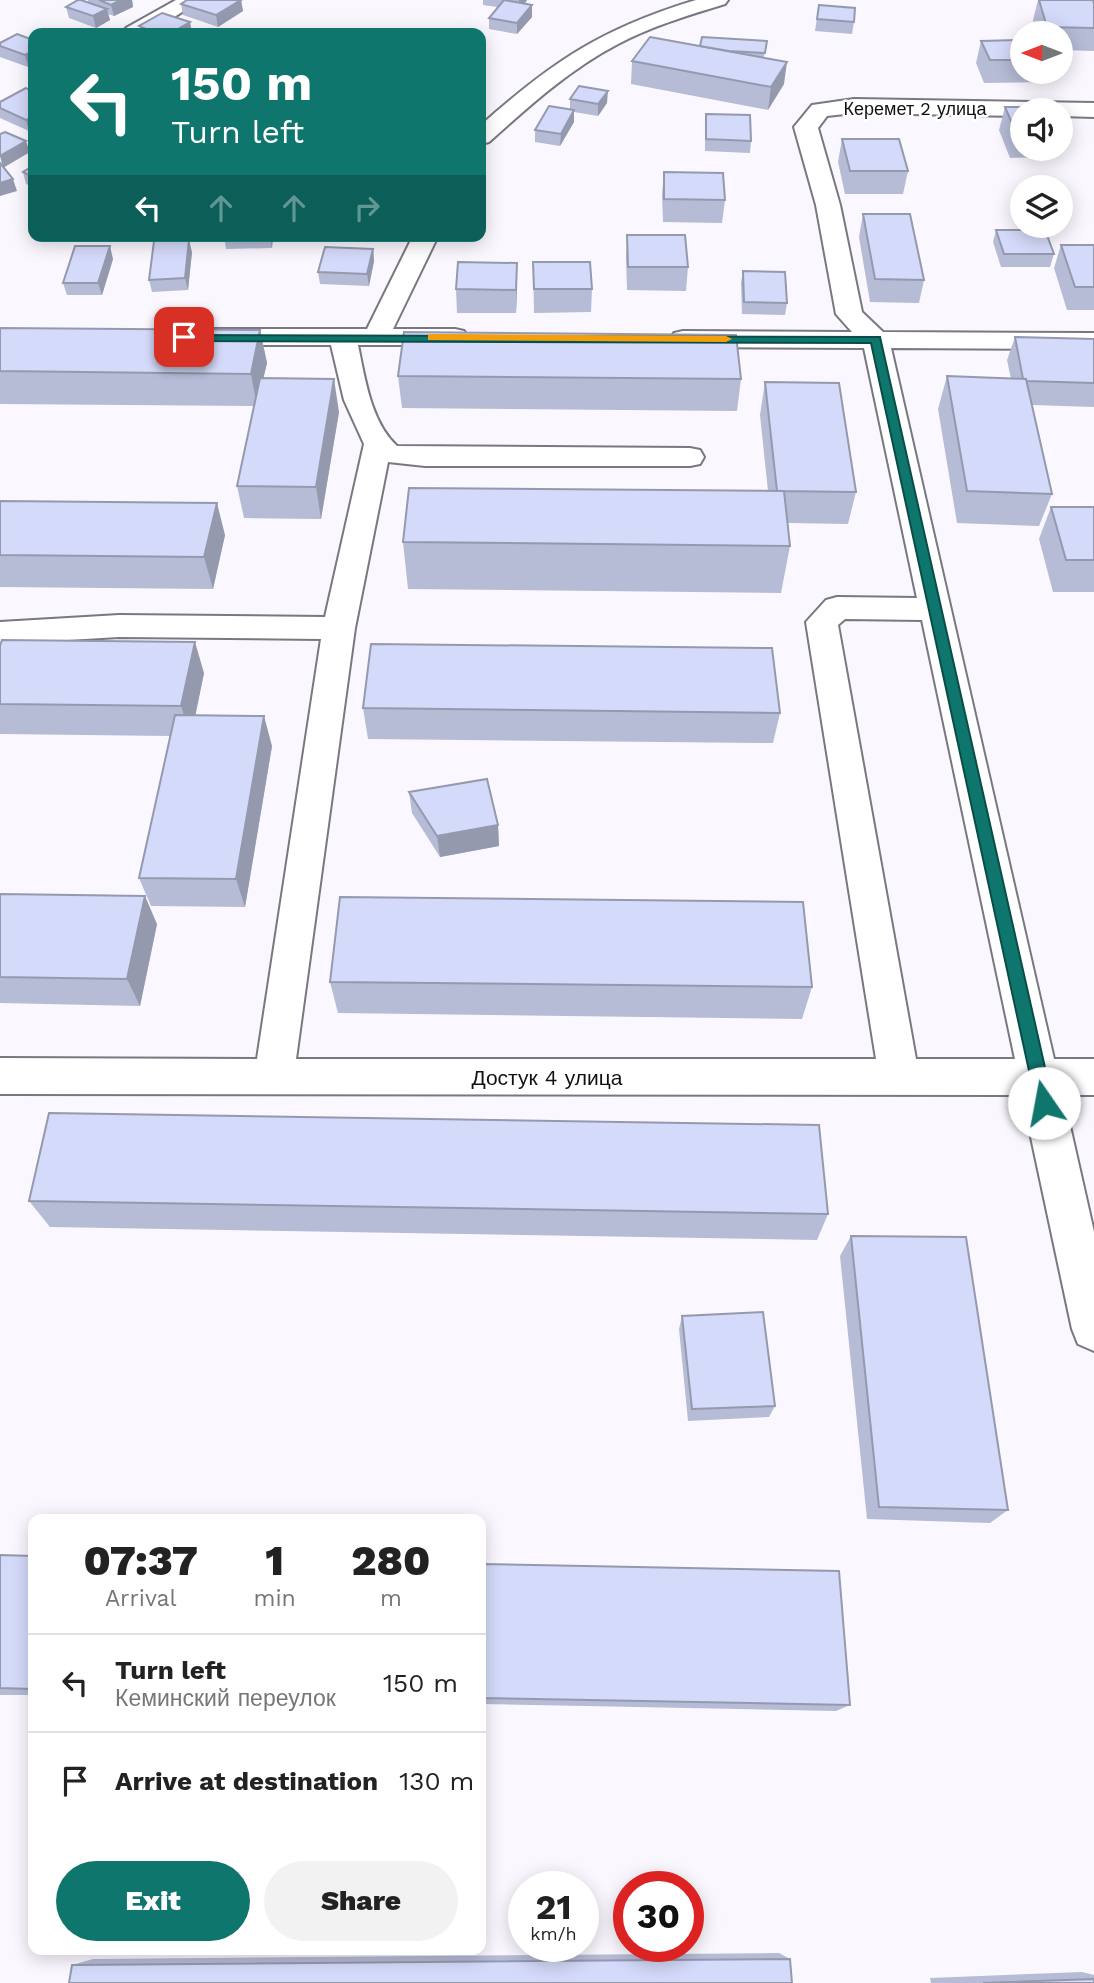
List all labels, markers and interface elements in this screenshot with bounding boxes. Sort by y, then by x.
north arrow [1010,21,1073,84]
map controls [1010,21,1073,238]
text: 150 m [171,54,312,112]
icon: left [56,56,147,147]
street label: Керемет 2 улица [844,98,987,119]
button: sound [1010,98,1073,161]
text: Turn left [171,113,304,151]
button: layers [1010,175,1073,238]
icon: left [129,189,167,227]
icon: ahead [202,189,240,227]
icon: ahead [275,189,313,227]
icon: right [348,189,386,227]
pin [154,307,214,367]
icon: arrive [165,318,203,356]
street label: Достук 4 улица [471,1065,623,1090]
position arrow [1007,1066,1081,1140]
text: 07:37 [84,1536,198,1585]
text: 1 [265,1536,284,1585]
text: 280 [351,1536,430,1585]
text: Arrival [105,1585,177,1612]
text: min [254,1585,296,1612]
text: m [380,1585,402,1612]
text: Turn left [115,1655,226,1685]
icon: left [56,1664,94,1702]
text: 150 m [383,1668,458,1698]
text: Кеминский переулок [115,1685,336,1712]
icon: arrive [56,1762,94,1800]
text: Arrive at destination [115,1766,378,1796]
text: 130 m [399,1766,474,1796]
button: Exit [56,1861,250,1941]
button: Share [264,1861,458,1941]
speed limit sign: 30 [613,1871,704,1962]
text: 21 [536,1886,571,1928]
text: km/h [530,1923,577,1944]

